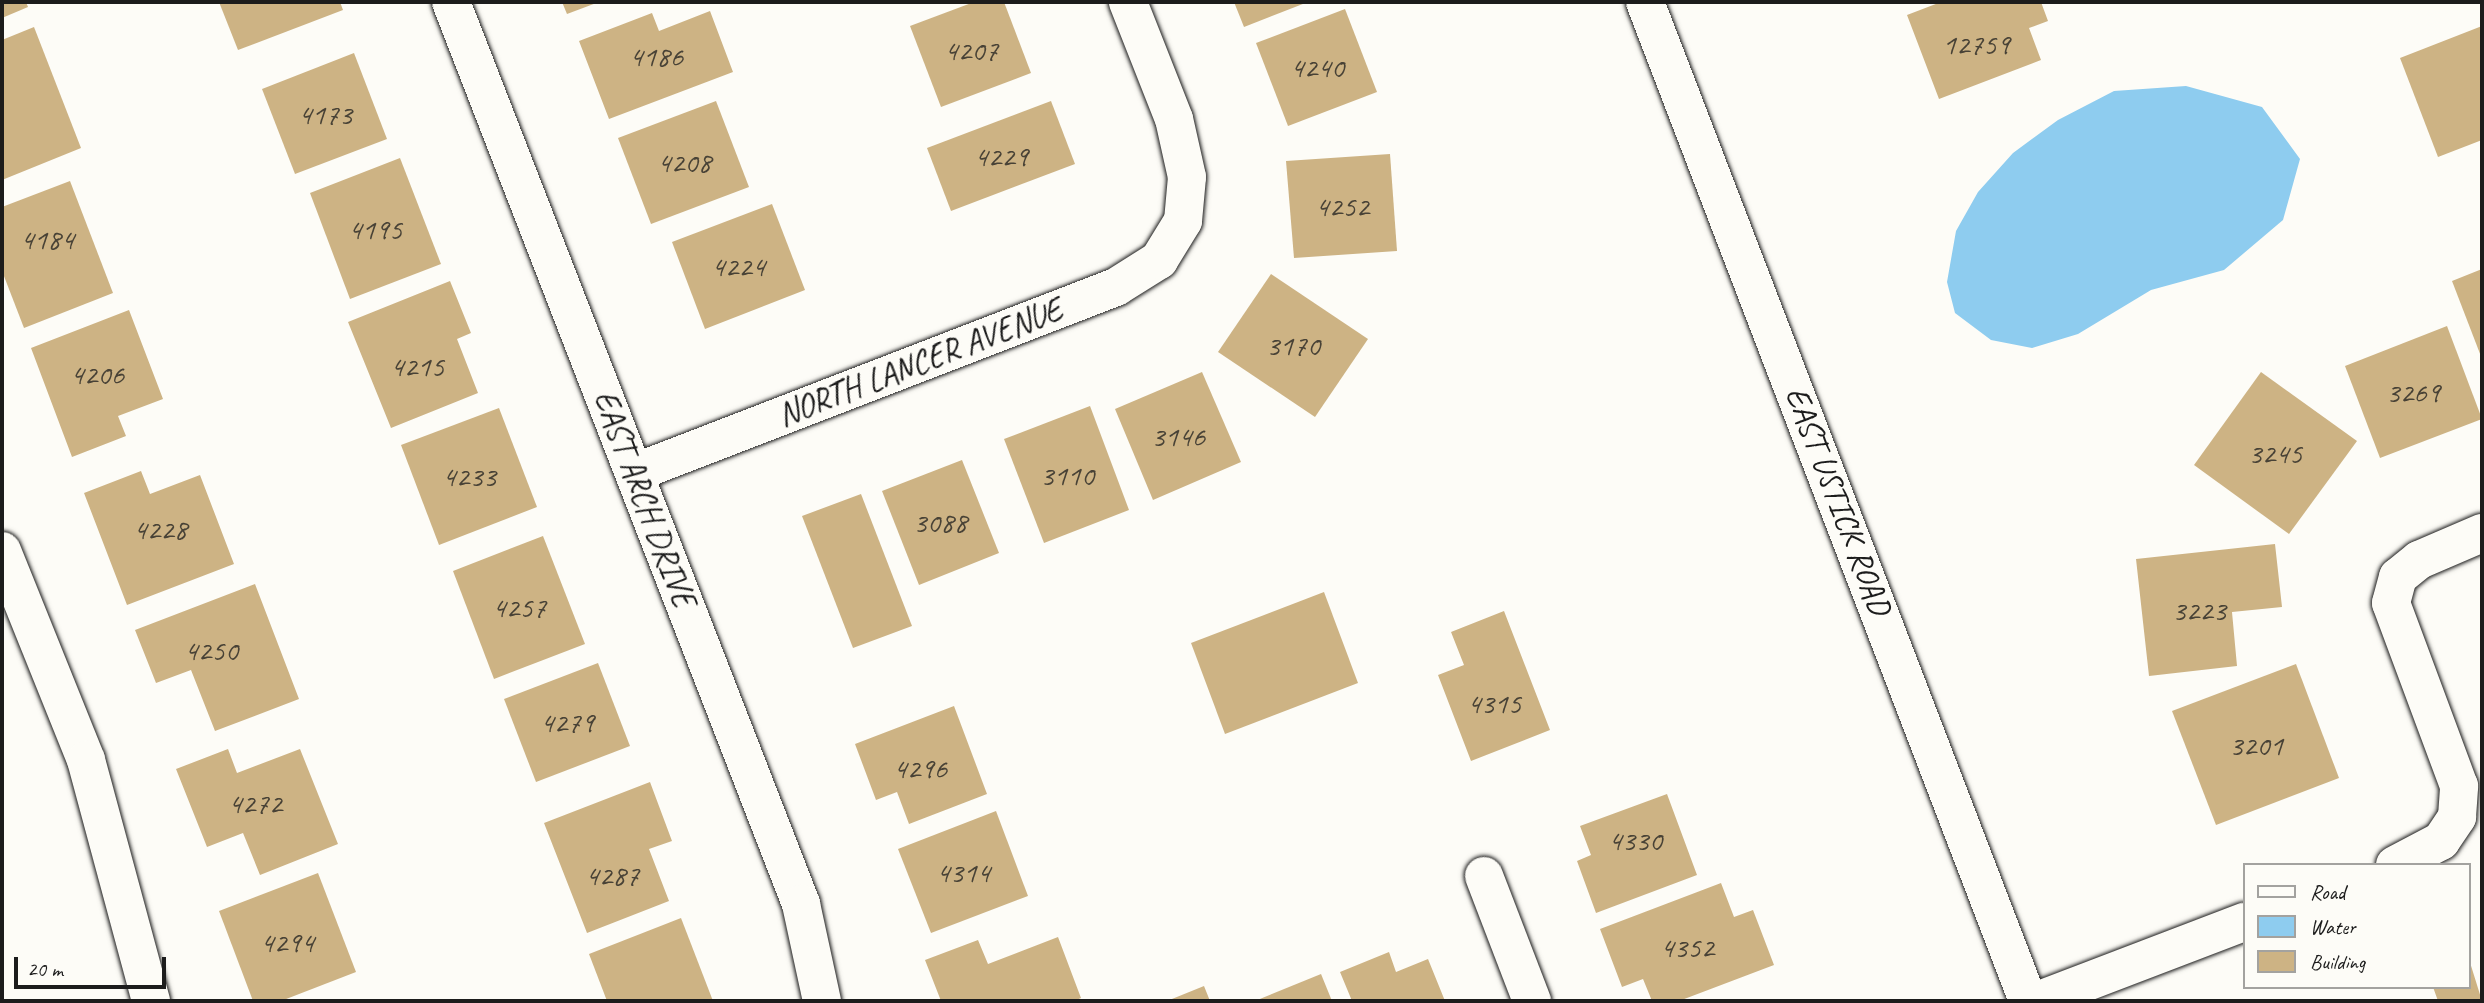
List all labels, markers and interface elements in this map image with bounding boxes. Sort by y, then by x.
house number: 12759 [1942,26,2010,62]
house number: 4207 [944,32,998,68]
house number: 4186 [629,38,683,74]
house number: 4240 [1290,49,1344,85]
house number: 4173 [298,96,352,132]
house number: 4229 [974,138,1028,174]
house number: 4208 [657,144,711,180]
house number: 4252 [1315,188,1369,224]
house number: 4195 [348,211,402,247]
house number: 4184 [20,221,74,257]
house number: 4224 [711,248,765,284]
street label: NORTH LANCER AVENUE [772,290,1068,436]
house number: 3170 [1266,327,1320,363]
house number: 4215 [390,348,444,384]
house number: 4206 [70,356,124,392]
house number: 3269 [2386,374,2440,410]
street label: EAST USTICK ROAD [1776,380,1900,622]
street label: EAST ARCH DRIVE [584,384,704,614]
house number: 3146 [1151,418,1205,454]
house number: 3245 [2248,435,2302,471]
house number: 3110 [1040,457,1094,493]
house number: 4233 [442,458,496,494]
house number: 3088 [913,504,967,540]
house number: 4228 [133,511,187,547]
house number: 4257 [492,589,546,625]
house number: 3223 [2172,592,2226,628]
house number: 4250 [184,632,238,668]
house number: 4315 [1467,685,1521,721]
house number: 4279 [540,704,594,740]
house number: 3201 [2229,727,2283,763]
house number: 4296 [893,750,947,786]
house number: 4272 [228,785,282,821]
house number: 4330 [1608,822,1662,858]
house number: 4314 [936,854,990,890]
house number: 4287 [585,857,639,893]
legend [2242,863,2470,989]
text: Road [2310,879,2345,905]
text: Water [2310,914,2356,940]
house number: 4294 [260,924,314,960]
house number: 4352 [1660,929,1714,965]
scale bar [18,944,170,988]
text: Building [2310,949,2365,975]
text: 20 m [27,956,63,982]

